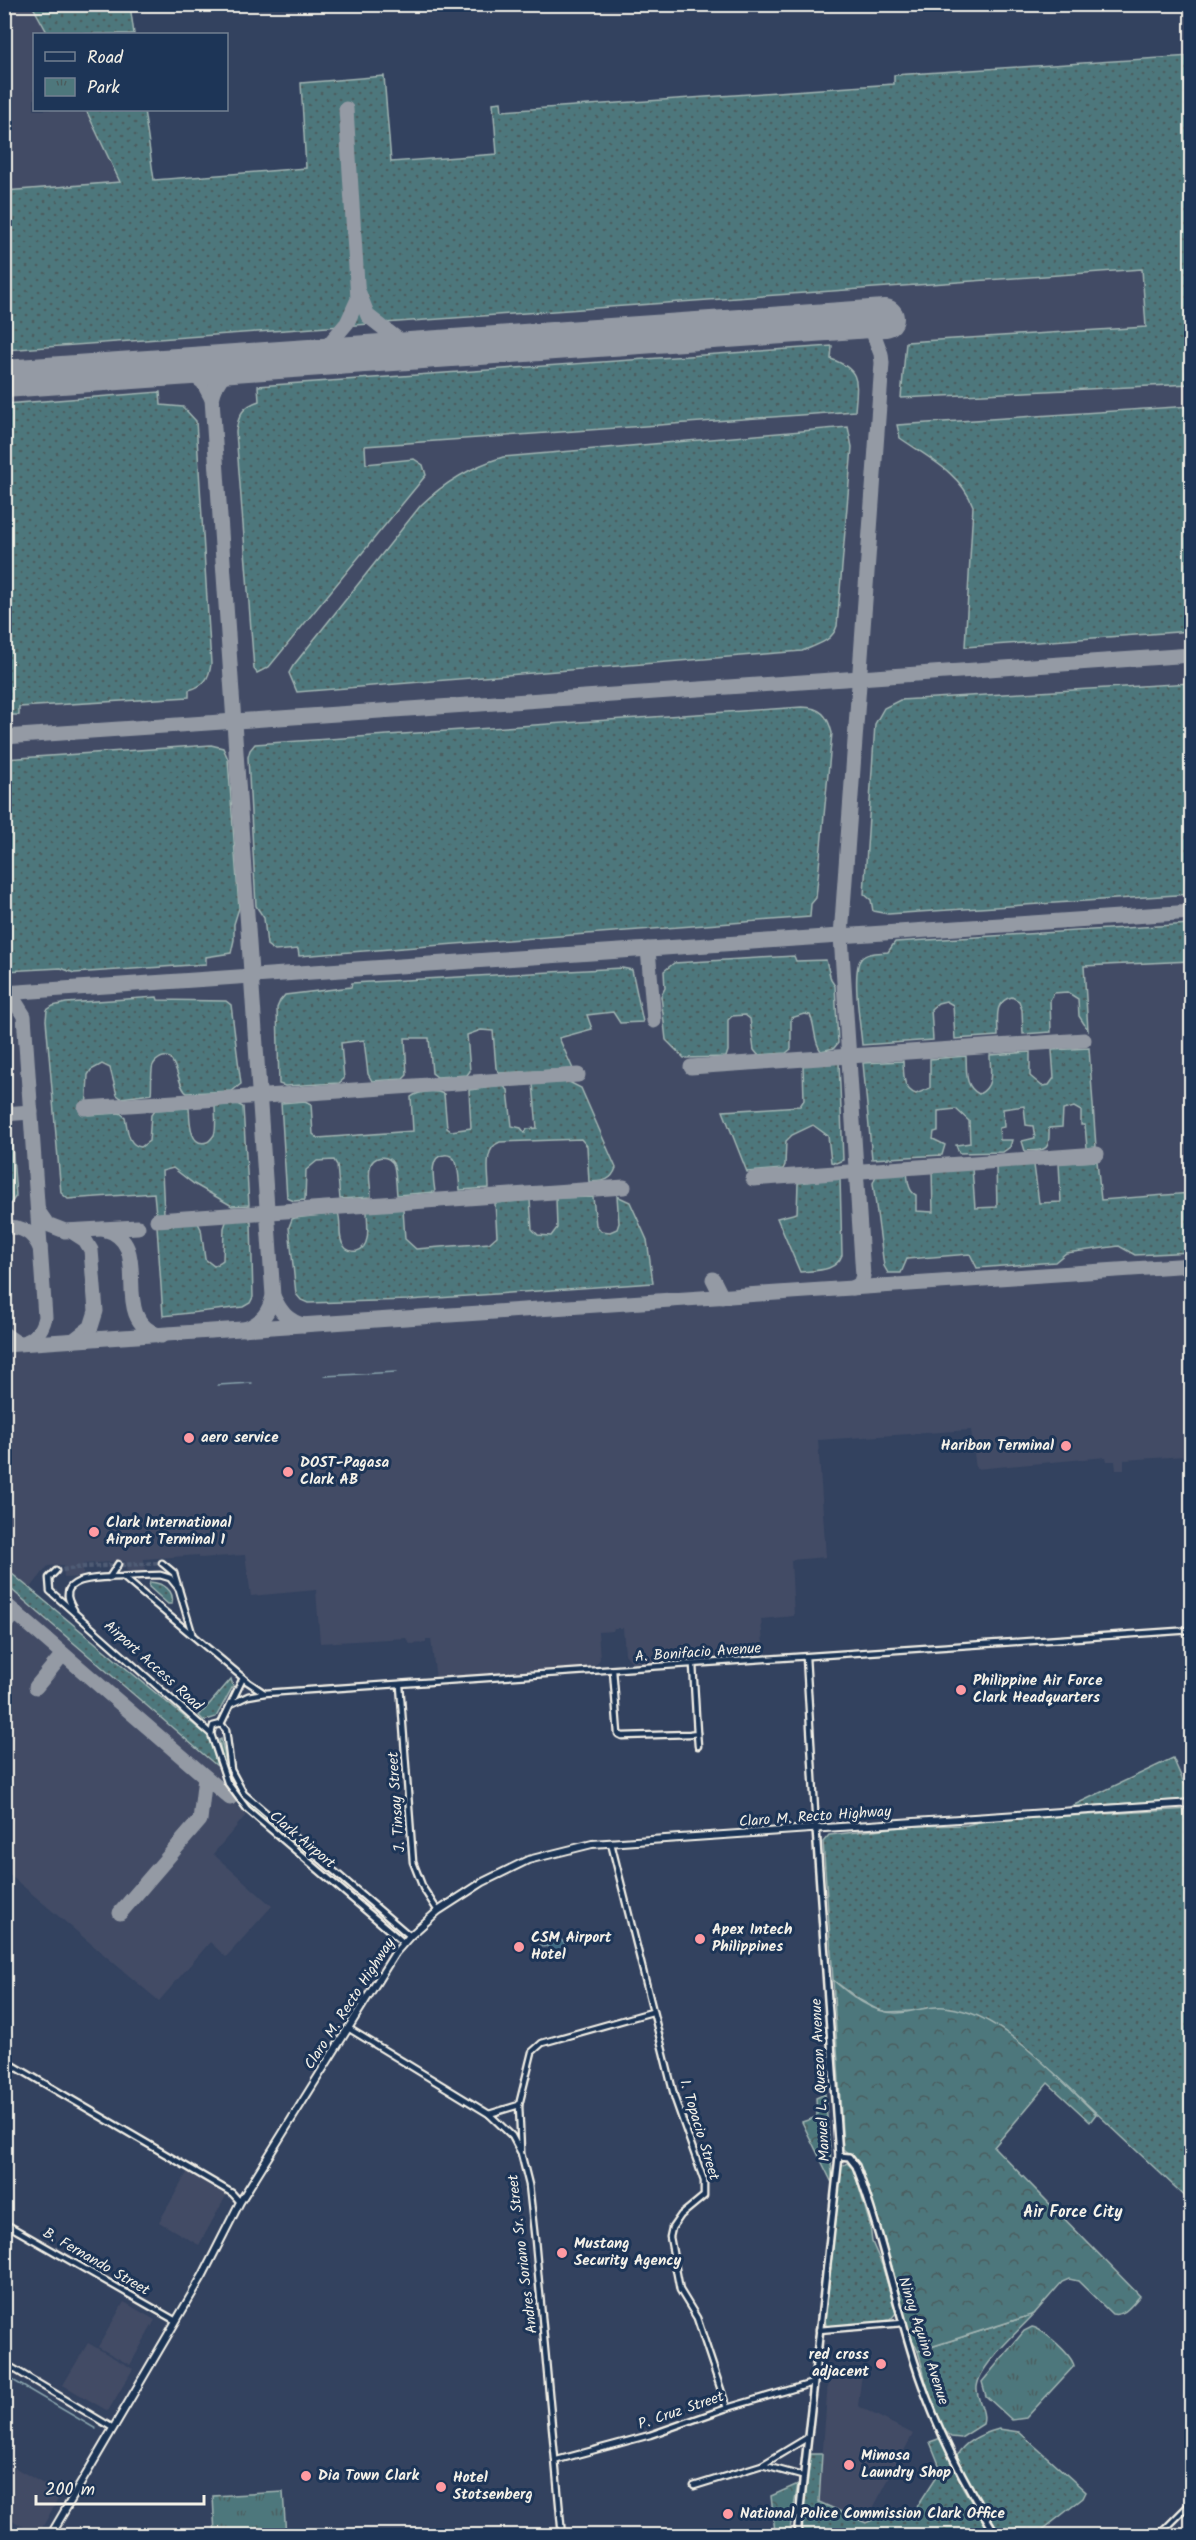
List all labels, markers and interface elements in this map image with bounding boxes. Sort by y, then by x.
legend [33,33,228,111]
text: Road [87,44,124,73]
text: Park [87,74,120,103]
place label: aero service [201,1426,279,1450]
marker: aero service [182,1431,196,1445]
place label: Haribon Terminal [941,1434,1054,1458]
marker: Haribon Terminal [1059,1439,1073,1453]
place label: DOST-Pagasa Clark AB [300,1451,389,1492]
marker: DOST-Pagasa Clark AB [281,1465,295,1479]
place label: Clark International Airport Terminal 1 [106,1511,231,1552]
marker: Clark International Airport Terminal 1 [87,1525,101,1539]
street label: Airport Access Road [98,1615,208,1718]
street label: A. Bonifacio Avenue [634,1637,762,1669]
place label: Philippine Air Force Clark Headquarters [973,1669,1103,1710]
marker: Philippine Air Force Clark Headquarters [954,1683,968,1697]
street label: J. Tinsay Street [382,1751,412,1853]
street label: Claro M. Recto Highway [738,1800,893,1834]
street label: Clark Airport [264,1805,341,1875]
place label: Apex Intech Philippines [712,1918,793,1959]
place label: CSM Airport Hotel [531,1926,612,1967]
marker: Apex Intech Philippines [693,1932,707,1946]
street label: Claro M. Recto Highway [298,1933,402,2075]
marker: CSM Airport Hotel [512,1940,526,1954]
street label: Manuel L. Quezon Avenue [805,1998,837,2162]
street label: I. Topacio Street [672,2077,726,2184]
street label: Andres Soriano Sr. Street [501,2173,545,2335]
district label: Air Force City [1023,2200,1123,2225]
street label: B. Fernando Street [38,2222,154,2303]
place label: Mustang Security Agency [574,2232,682,2273]
marker: Mustang Security Agency [555,2246,569,2260]
street label: Ninoy Aquino Avenue [891,2274,955,2408]
place label: red cross adjacent [809,2343,869,2384]
marker: red cross adjacent [874,2357,888,2371]
street label: P. Cruz Street [635,2385,727,2437]
place label: Mimosa Laundry Shop [861,2444,951,2485]
marker: Mimosa Laundry Shop [842,2458,856,2472]
place label: Dia Town Clark [318,2464,419,2488]
place label: Hotel Stotsenberg [453,2466,533,2507]
scale bar [36,2468,204,2506]
marker: Dia Town Clark [299,2469,313,2483]
text: 200 m [45,2476,95,2505]
marker: Hotel Stotsenberg [434,2480,448,2494]
place label: National Police Commission Clark Office [740,2502,1006,2526]
marker: National Police Commission Clark Office [721,2507,735,2521]

